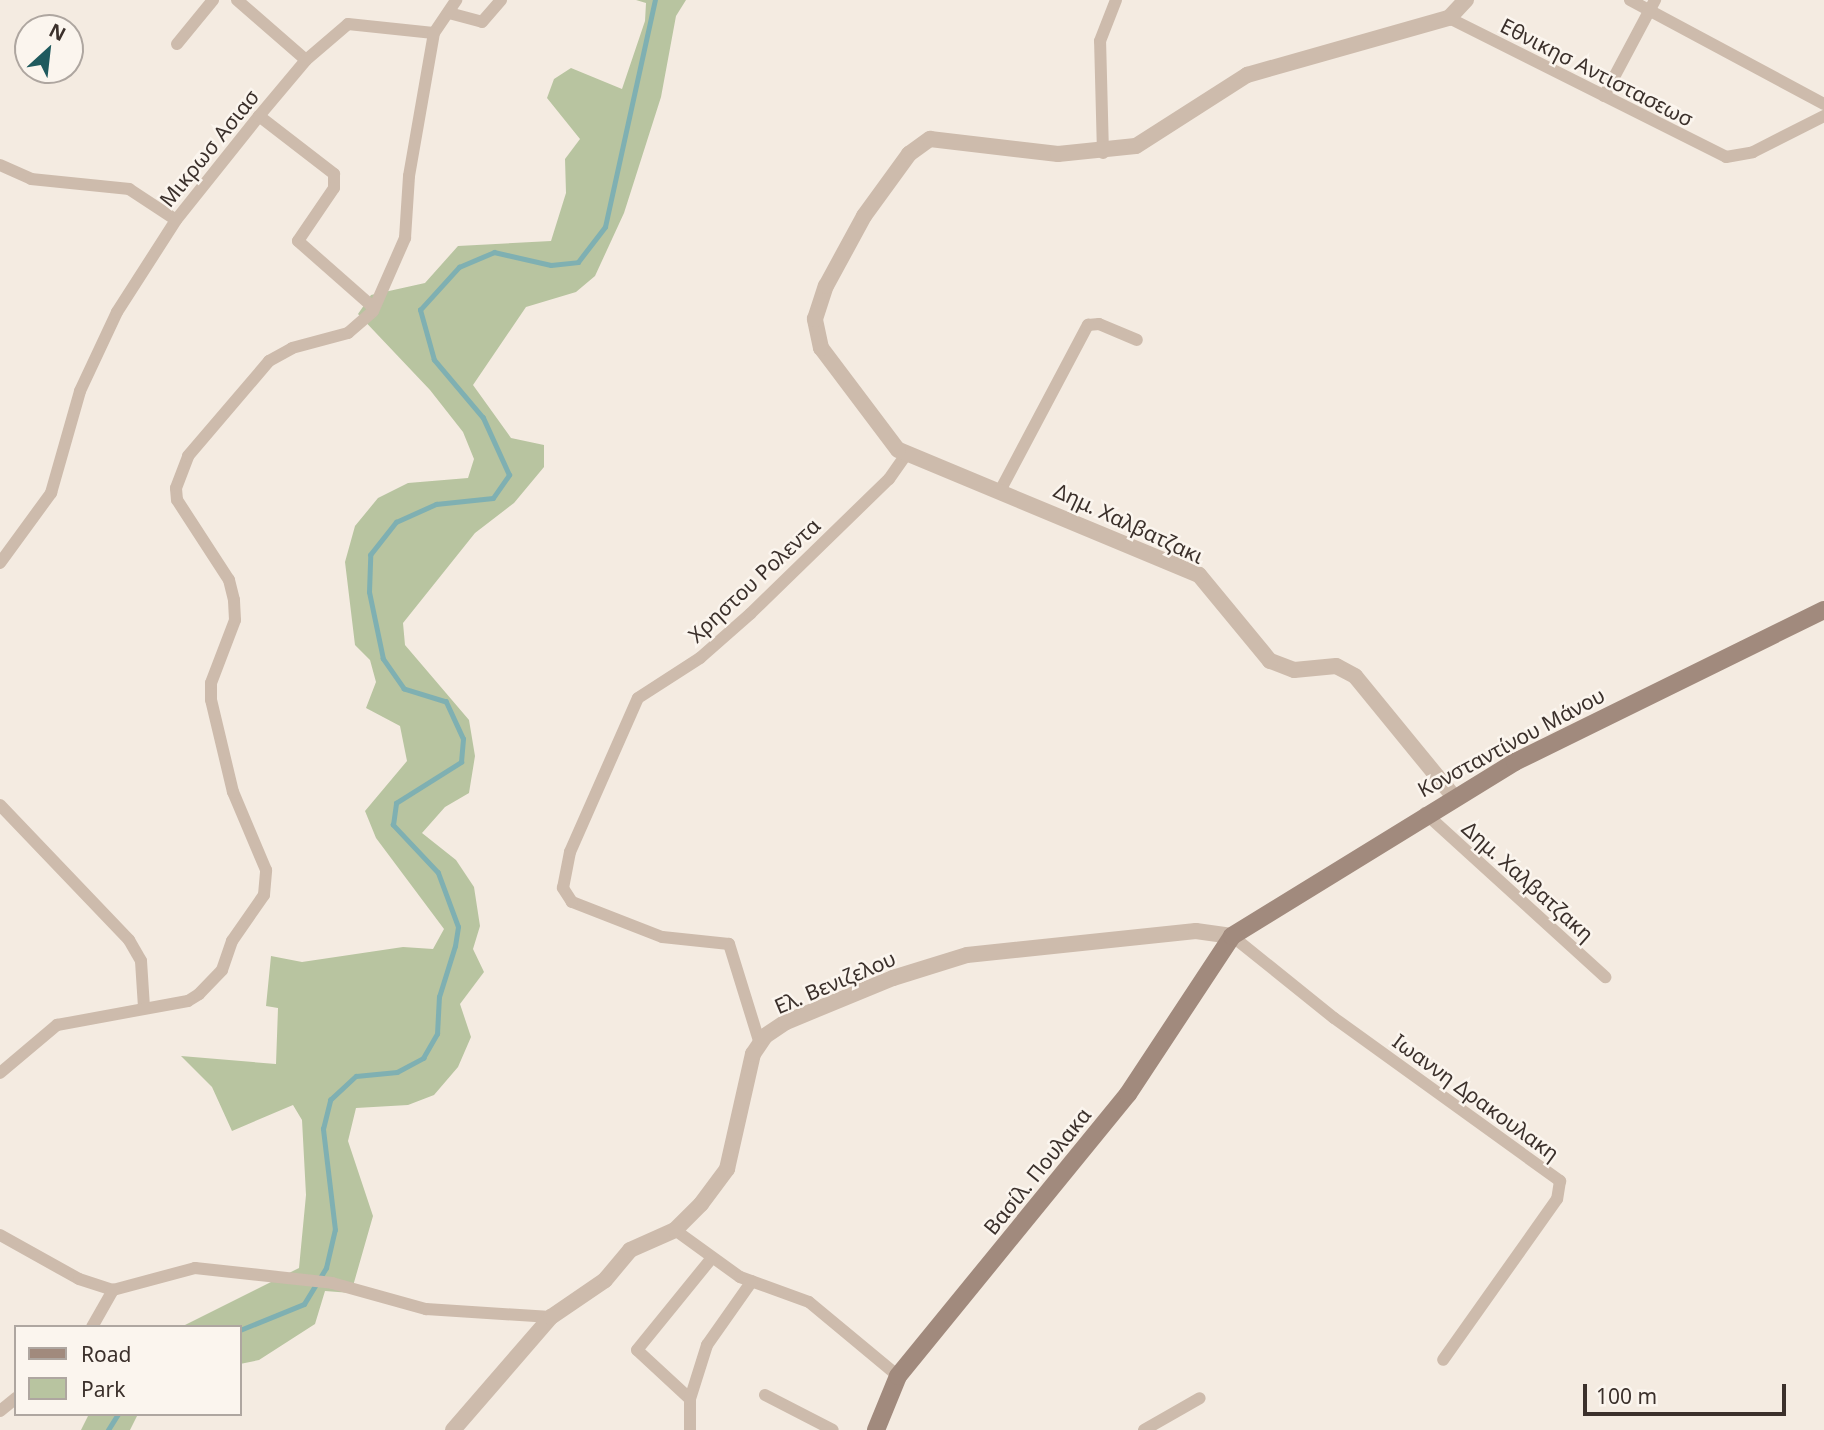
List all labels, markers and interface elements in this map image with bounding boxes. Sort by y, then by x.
street label: Εθνικησ Αντιστασεωσ [1496,12,1698,132]
north arrow [14,14,84,84]
text: N [45,17,70,47]
street label: Μικρωσ Ασιασ [154,84,264,212]
street label: Δημ. Χαλβατζακι [1050,477,1208,569]
street label: Χρηστου Ρολεντα [683,513,825,647]
street label: Κονσταντίνου Μάνου [1413,682,1609,802]
street label: Δημ. Χαλβατζακη [1457,815,1599,947]
street label: Ελ. Βενιζελου [771,945,899,1019]
street label: Ιωαννη Δρακουλακη [1388,1028,1564,1166]
street label: Βασίλ. Πουλακα [978,1102,1096,1240]
legend [14,1325,242,1416]
text: Road [81,1340,131,1368]
scale bar [1586,1370,1789,1414]
text: Park [81,1375,125,1403]
text: 100 m [1596,1382,1657,1410]

